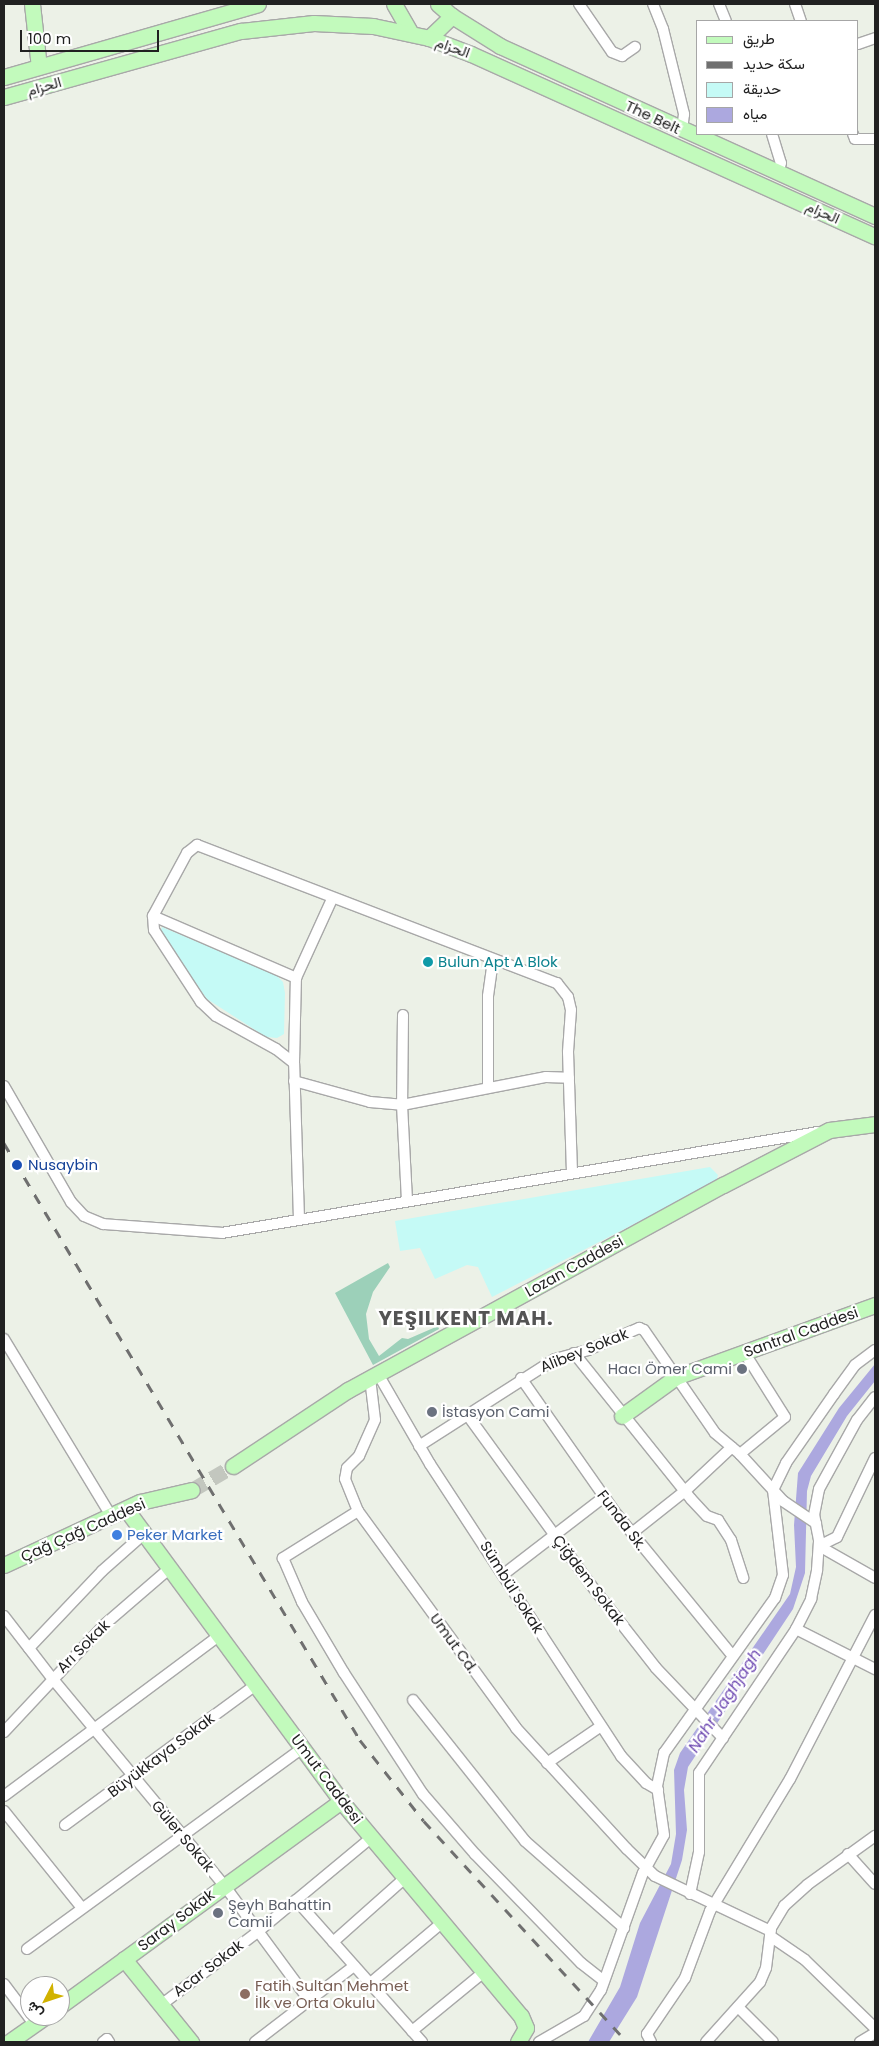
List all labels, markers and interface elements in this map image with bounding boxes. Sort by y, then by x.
scale bar [22,20,161,52]
legend [696,20,859,135]
text: 100 m [28,28,71,49]
text: طريق [743,28,775,49]
street label: الحزام [433,33,473,61]
text: سكة حديد [743,53,805,74]
street label: الحزام [25,72,63,100]
text: حديقة [743,78,781,99]
street label: The Belt [623,96,683,138]
text: مياه [743,103,767,124]
street label: الحزام [803,197,843,227]
place label: Bulun Apt A Blok [438,953,558,971]
marker: Bulun Apt A Blok [422,956,434,968]
place label: Nusaybin [28,1156,98,1174]
marker: Nusaybin [10,1158,24,1172]
street label: Lozan Caddesi [522,1232,626,1300]
street label: Santral Caddesi [741,1303,861,1361]
district label: YEŞILKENT MAH. [377,1306,555,1330]
street label: Alibey Sokak [537,1324,631,1376]
place label: Hacı Ömer Cami [608,1360,732,1378]
marker: Hacı Ömer Cami [736,1363,748,1375]
place label: İstasyon Cami [442,1403,549,1421]
marker: İstasyon Cami [426,1406,438,1418]
street label: Funda Sk. [594,1486,650,1554]
street label: Çağ Çağ Caddesi [18,1494,148,1566]
place label: Peker Market [127,1526,223,1544]
marker: Peker Market [111,1529,123,1541]
street label: Çiğdem Sokak [549,1531,629,1629]
street label: Sümbül Sokak [476,1538,548,1636]
street label: Umut Cd. [426,1610,482,1676]
street label: Arı Sokak [53,1616,113,1676]
water label: Nahr Jaghjagh [684,1646,766,1756]
street label: Büyükkaya Sokak [104,1709,218,1801]
street label: Umut Caddesi [287,1731,367,1827]
street label: Güler Sokak [148,1797,218,1875]
street label: Saray Sokak [134,1885,218,1955]
place label: Şeyh Bahattin Camii [228,1895,331,1930]
marker: Şeyh Bahattin Camii [212,1907,224,1919]
street label: Acar Sokak [169,1936,247,2000]
north arrow [20,1976,70,2026]
place label: Fatih Sultan Mehmet İlk ve Orta Okulu [255,1976,409,2011]
marker: Fatih Sultan Mehmet İlk ve Orta Okulu [239,1988,251,2000]
text: ش [21,1997,48,2023]

